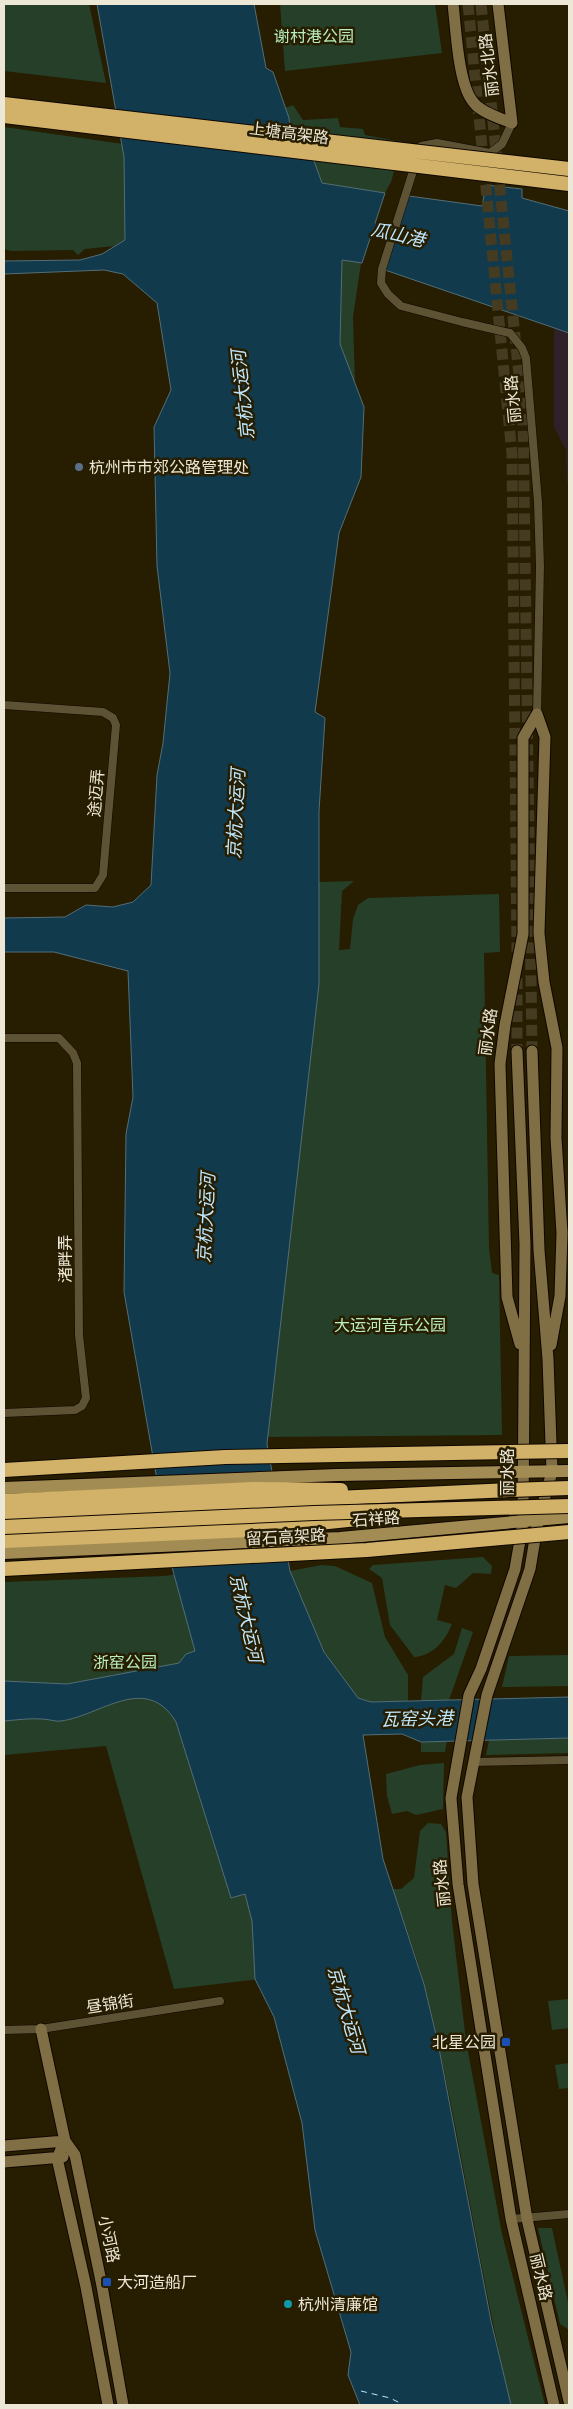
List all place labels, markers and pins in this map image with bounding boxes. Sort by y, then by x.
place label: 杭州市市郊公路管理处 [89,458,249,477]
marker: 杭州市市郊公路管理处 [73,461,85,473]
place label: 北星公园 [432,2033,496,2052]
marker: 北星公园 [500,2036,512,2048]
place label: 大河造船厂 [117,2273,197,2292]
marker: 大河造船厂 [101,2276,113,2288]
place label: 杭州清廉馆 [298,2295,378,2314]
marker: 杭州清廉馆 [282,2298,294,2310]

